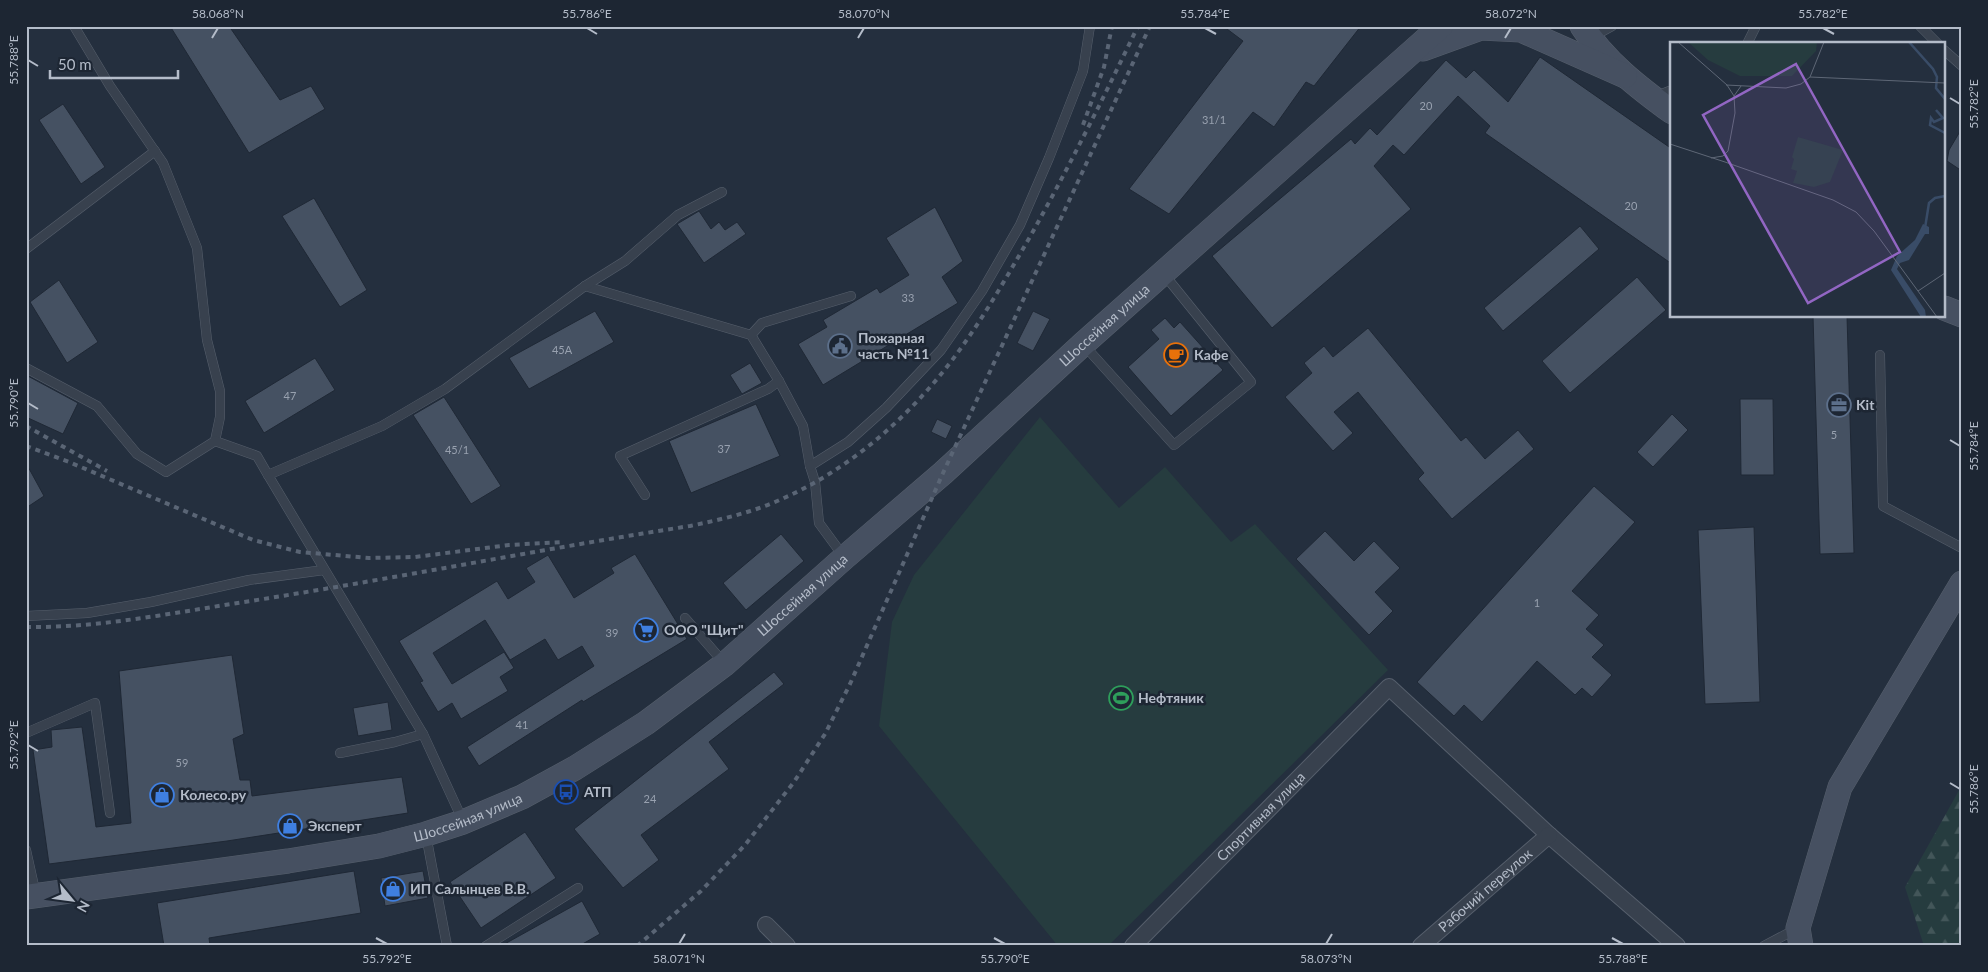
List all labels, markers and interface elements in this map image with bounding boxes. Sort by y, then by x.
text: 58.068°N [192,6,244,21]
text: 55.786°E [562,6,612,21]
text: 58.070°N [838,6,890,21]
text: 55.784°E [1180,6,1230,21]
text: 58.072°N [1485,6,1537,21]
text: 55.782°E [1798,6,1848,21]
text: 55.788°E [6,35,21,85]
inset map [1670,42,1946,318]
scale bar [50,48,178,80]
text: 50 m [58,55,92,73]
text: 55.782°E [1966,79,1981,129]
house number: 20 [1420,99,1433,112]
house number: 31/1 [1202,113,1226,126]
house number: 20 [1625,199,1638,212]
street label: Шоссейная улица [1056,280,1153,370]
house number: 33 [902,291,914,304]
place label: Пожарная часть №11 [858,329,929,362]
public building icon: Пожарная часть №11 [827,333,853,359]
cafe icon: Кафе [1163,342,1189,368]
house number: 45А [552,343,573,356]
place label: Кафе [1194,346,1229,363]
text: 55.790°E [6,378,21,428]
house number: 47 [284,389,296,402]
office icon: Kit [1826,392,1852,418]
place label: Kit [1856,396,1875,413]
text: 55.784°E [1966,421,1981,471]
house number: 5 [1831,428,1837,441]
house number: 37 [718,442,730,455]
house number: 45/1 [445,443,469,456]
street label: Шоссейная улица [754,550,851,639]
house number: 1 [1534,596,1540,609]
supermarket icon: ООО "Щит" [633,617,659,643]
place label: ООО "Щит" [664,621,744,638]
house number: 39 [606,626,618,639]
sports icon: Нефтяник [1108,685,1134,711]
place label: Нефтяник [1138,689,1204,706]
house number: 41 [516,718,528,731]
text: 55.792°E [6,720,21,770]
house number: 59 [176,756,188,769]
text: 55.786°E [1966,764,1981,814]
street label: Спортивная улица [1213,768,1308,864]
bus stop icon: АТП [553,779,579,805]
shop icon: Колесо.ру [149,782,175,808]
place label: АТП [583,783,612,800]
place label: Колесо.ру [180,786,247,803]
street label: Шоссейная улица [411,789,525,845]
house number: 24 [644,792,657,805]
shop icon: Эксперт [277,813,303,839]
place label: Эксперт [308,817,363,834]
street label: Рабочий переулок [1435,844,1536,935]
north arrow [48,874,98,924]
shop icon: ИП Салынцев В.В. [380,876,406,902]
place label: ИП Салынцев В.В. [410,880,529,897]
text: N [74,898,94,915]
text: 55.792°E [362,951,412,966]
text: 58.071°N [653,951,705,966]
text: 55.790°E [980,951,1030,966]
text: 58.073°N [1300,951,1352,966]
text: 55.788°E [1598,951,1648,966]

